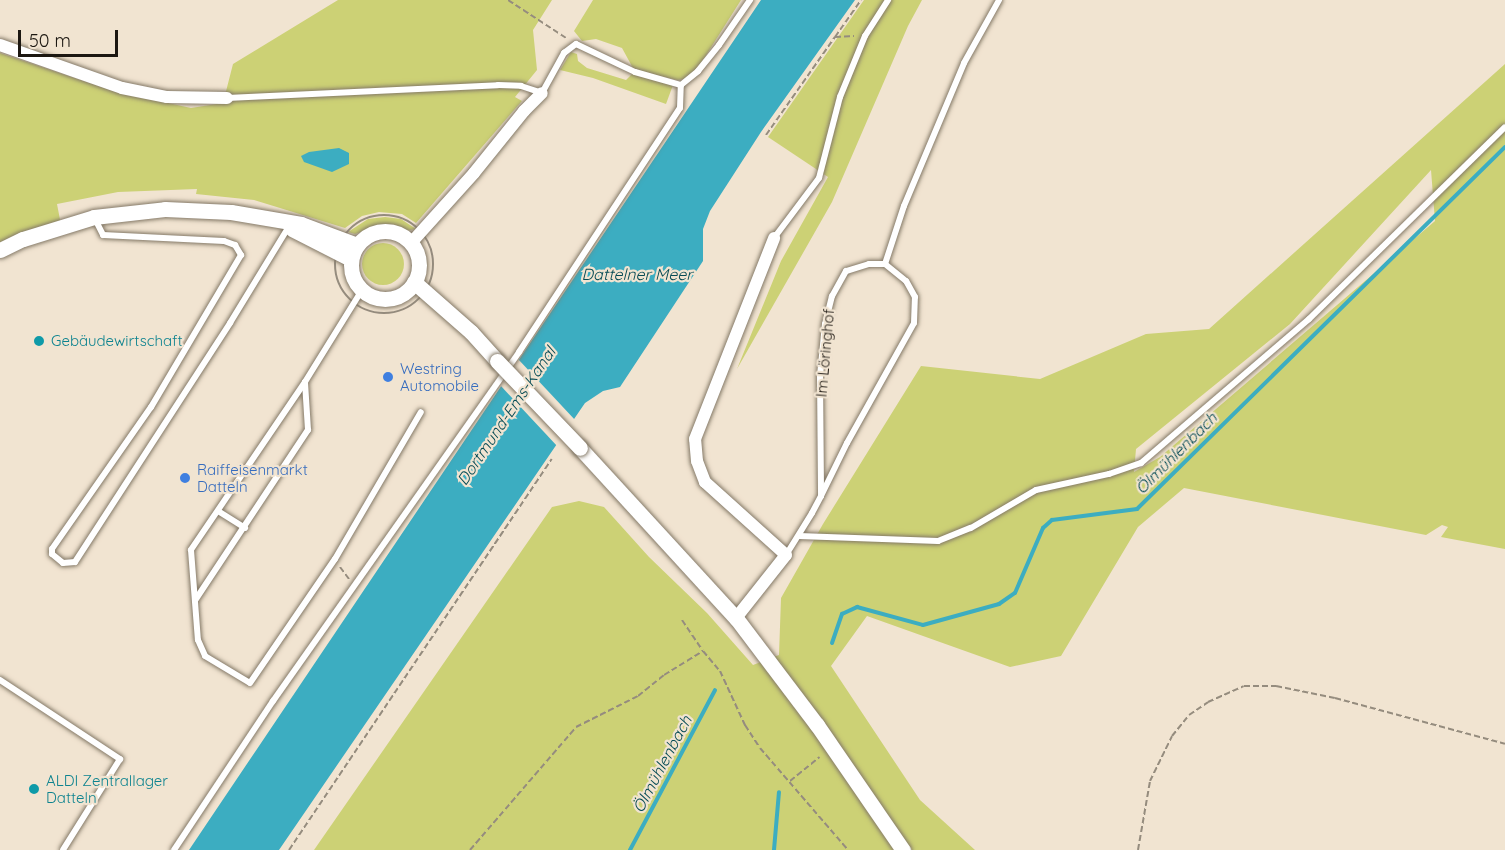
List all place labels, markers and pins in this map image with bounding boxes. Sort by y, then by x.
place label: Gebäudewirtschaft [51,332,183,350]
marker: Gebäudewirtschaft [32,334,46,348]
place label: Westring Automobile [400,359,479,394]
marker: Westring Automobile [381,370,395,384]
place label: Raiffeisenmarkt Datteln [197,460,308,495]
marker: Raiffeisenmarkt Datteln [178,471,192,485]
place label: ALDI Zentrallager Datteln [46,771,168,806]
marker: ALDI Zentrallager Datteln [27,782,41,796]

